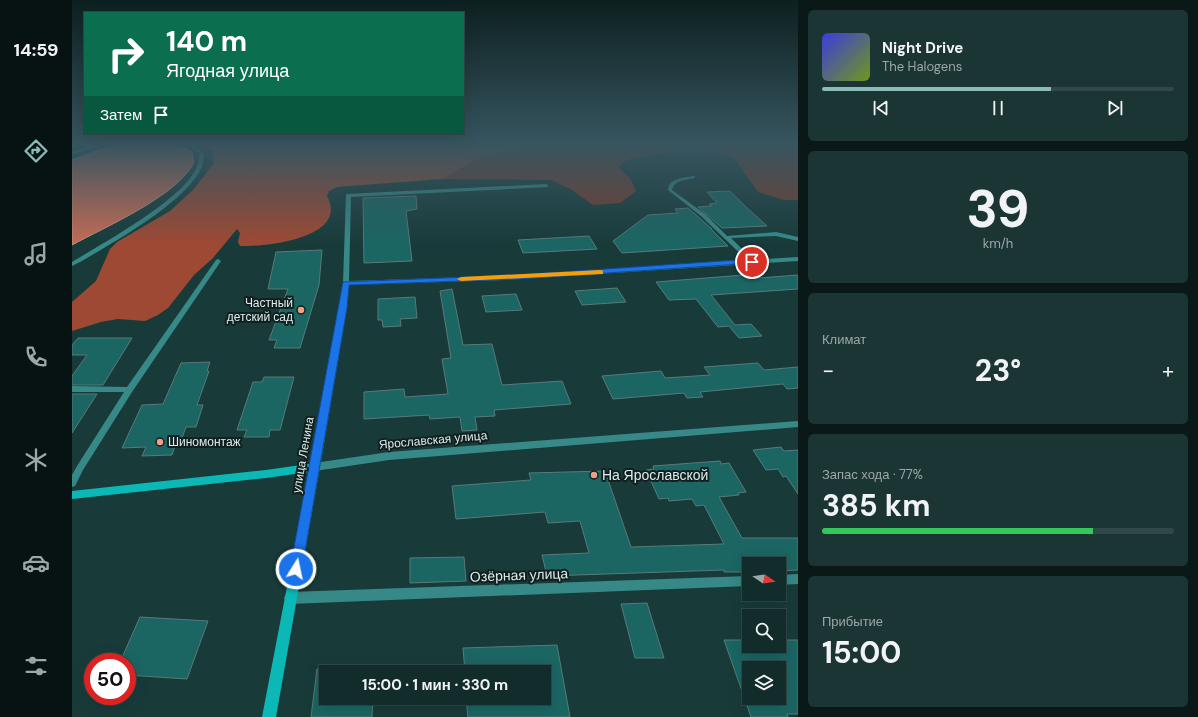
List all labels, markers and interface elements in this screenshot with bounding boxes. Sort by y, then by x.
text: 140 m [166,23,247,60]
icon: right [100,28,152,80]
text: 14:59 [13,38,59,62]
text: Night Drive [882,38,963,58]
text: The Halogens [882,58,962,75]
text: Ягодная улица [166,59,289,83]
icon: previous [870,97,892,119]
icon: pause [987,97,1009,119]
icon: next [1104,97,1126,119]
icon: arrive [150,104,172,126]
text: Затем [100,105,142,125]
icon: directions [22,137,50,165]
text: 39 [966,175,1030,243]
text: km/h [983,235,1013,252]
icon: music [22,240,50,268]
pin [735,245,769,279]
icon: arrive [741,251,763,273]
place label: Частный детский сад [227,295,293,325]
marker: Частный детский сад [296,305,306,315]
text: Климат [822,331,866,348]
icon: phone [22,343,50,371]
text: 23° [975,351,1021,390]
text: − [822,356,834,385]
text: + [1162,356,1174,385]
street label: улица Ленина [288,415,318,494]
street label: Ярославская улица [378,427,488,453]
place label: Шиномонтаж [168,434,241,450]
marker: Шиномонтаж [155,437,165,447]
icon: climate [22,446,50,474]
place label: На Ярославской [602,466,708,484]
text: Запас хода · 77% [822,466,923,483]
marker: На Ярославской [589,470,599,480]
text: 385 km [822,486,930,525]
position arrow [275,548,317,590]
icon: car [22,549,50,577]
north arrow [742,557,786,601]
map controls [742,557,786,705]
street label: Озёрная улица [470,564,569,586]
button: search [742,609,786,653]
text: Прибытие [822,613,883,630]
text: 15:00 [822,633,901,672]
icon: filters [22,652,50,680]
speed limit sign: 50 [84,653,136,705]
button: layers [742,661,786,705]
text: 15:00 · 1 мин · 330 m [362,675,508,695]

